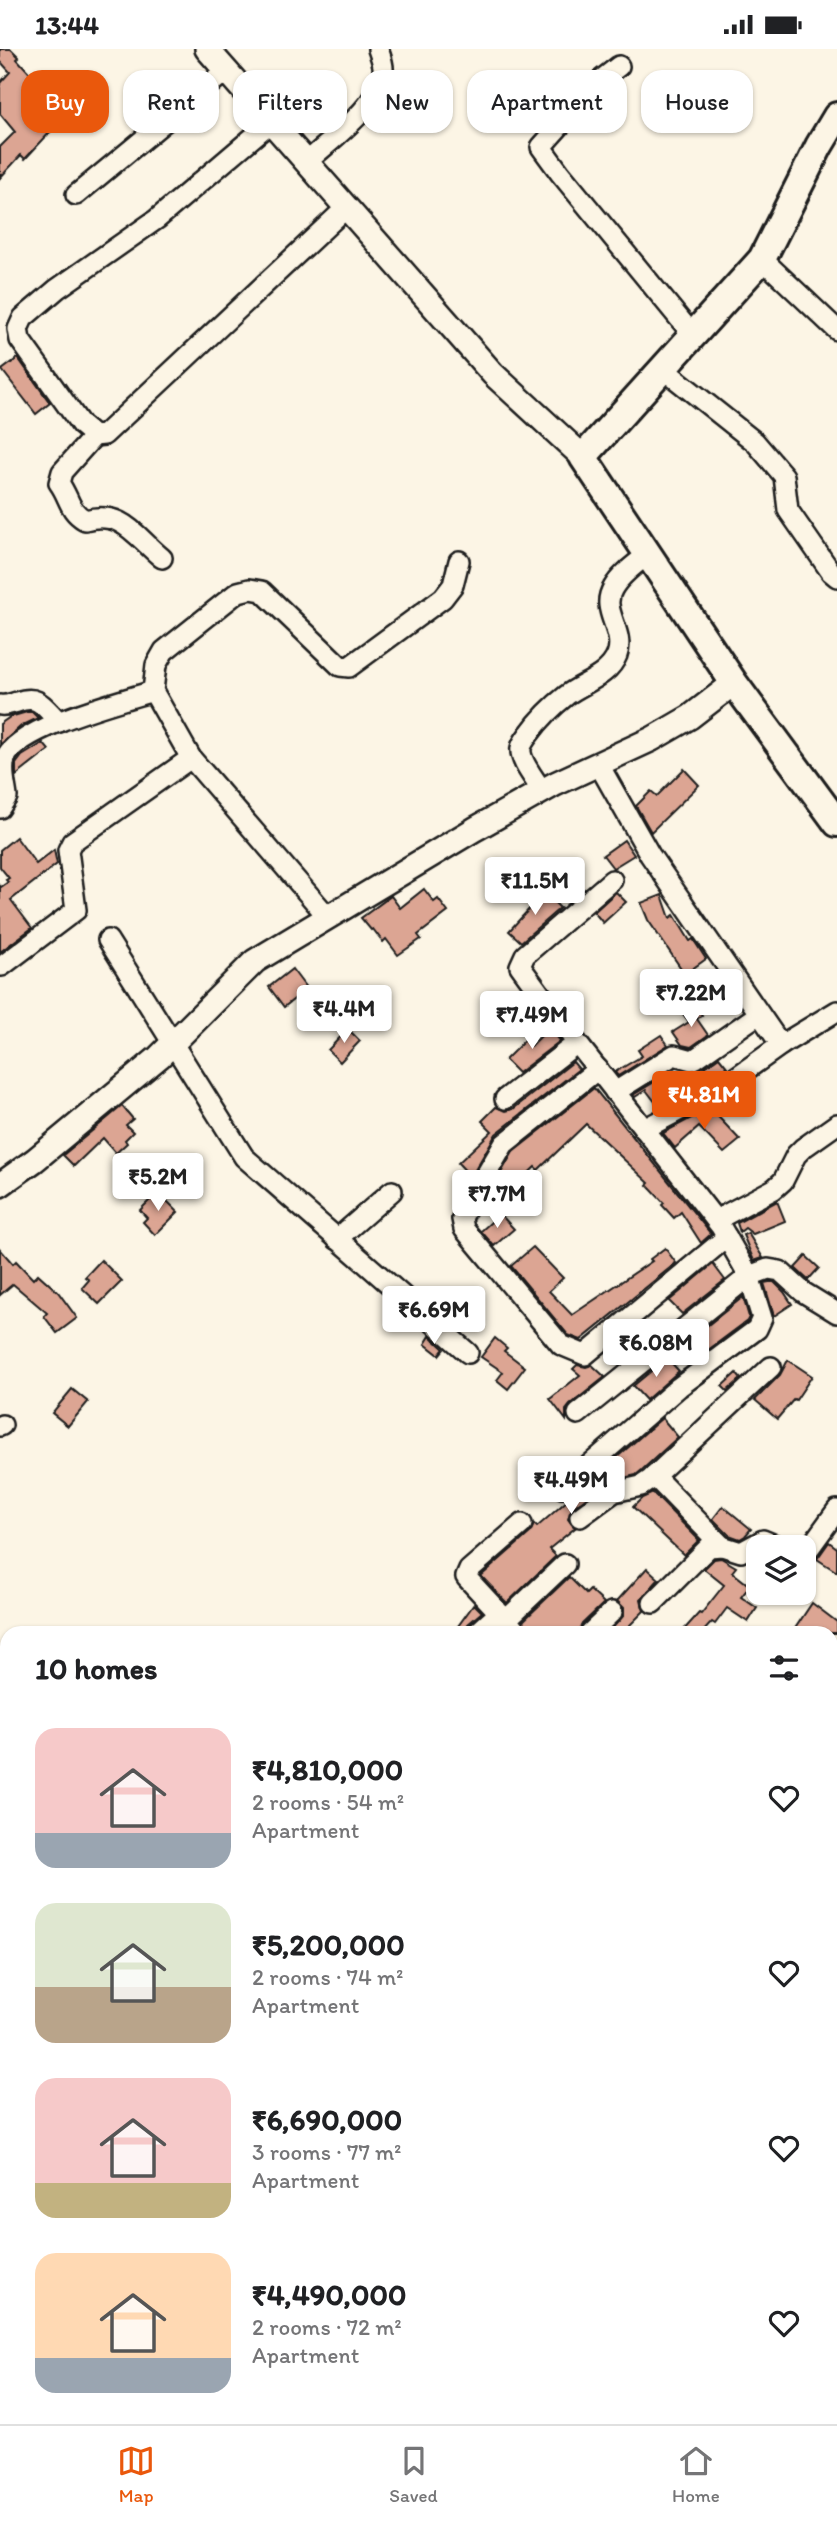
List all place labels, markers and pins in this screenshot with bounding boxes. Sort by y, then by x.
pin: ₹11.5M [478,857,592,917]
pin: ₹7.22M [634,969,748,1029]
pin: ₹4.4M [295,985,393,1045]
pin: ₹7.49M [475,991,589,1051]
pin: ₹4.81M [647,1072,761,1131]
pin: ₹5.2M [109,1153,207,1213]
pin: ₹7.7M [448,1171,546,1230]
pin: ₹6.69M [377,1287,491,1346]
pin: ₹6.08M [599,1319,713,1379]
pin: ₹4.49M [514,1457,628,1516]

